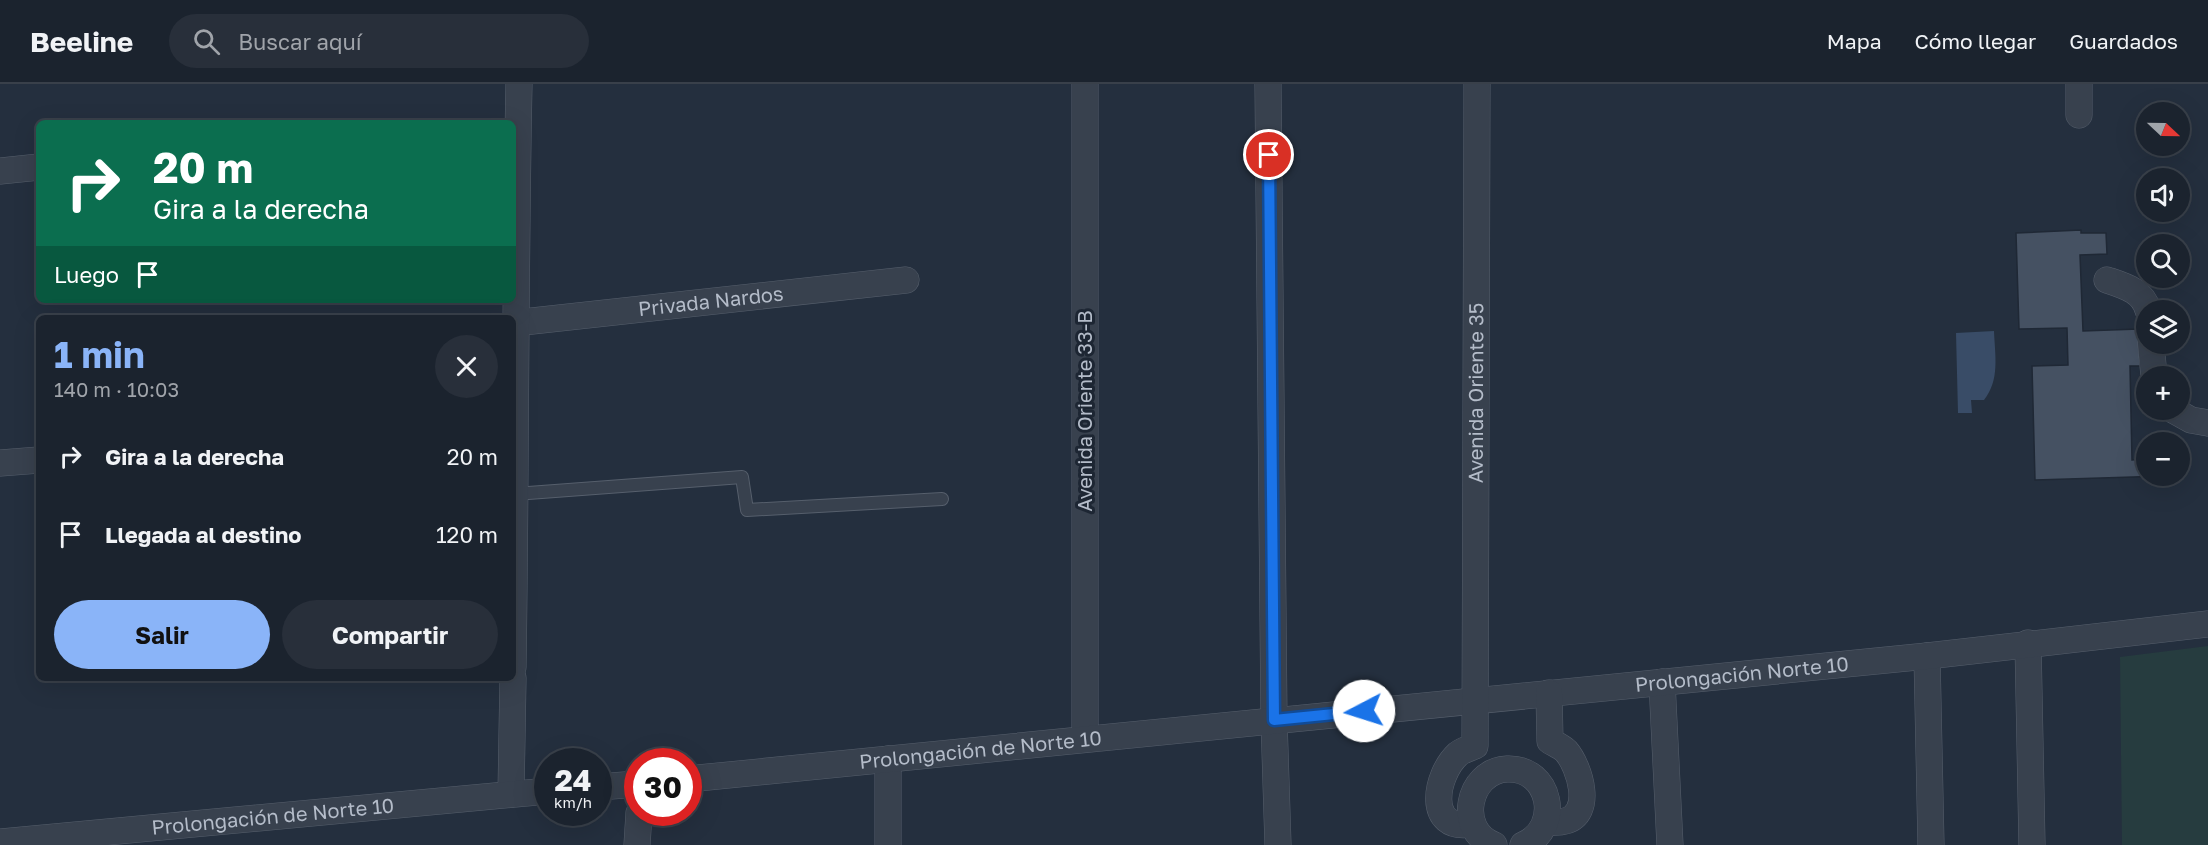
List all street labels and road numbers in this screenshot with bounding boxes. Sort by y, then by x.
street label: Privada Nardos [637,281,785,320]
street label: Avenida Oriente 35 [1463,303,1487,483]
street label: Avenida Oriente 33-B [1072,310,1096,512]
street label: Prolongación Norte 10 [1634,651,1850,696]
street label: Prolongación de Norte 10 [858,725,1103,773]
street label: Prolongación de Norte 10 [150,792,395,839]

